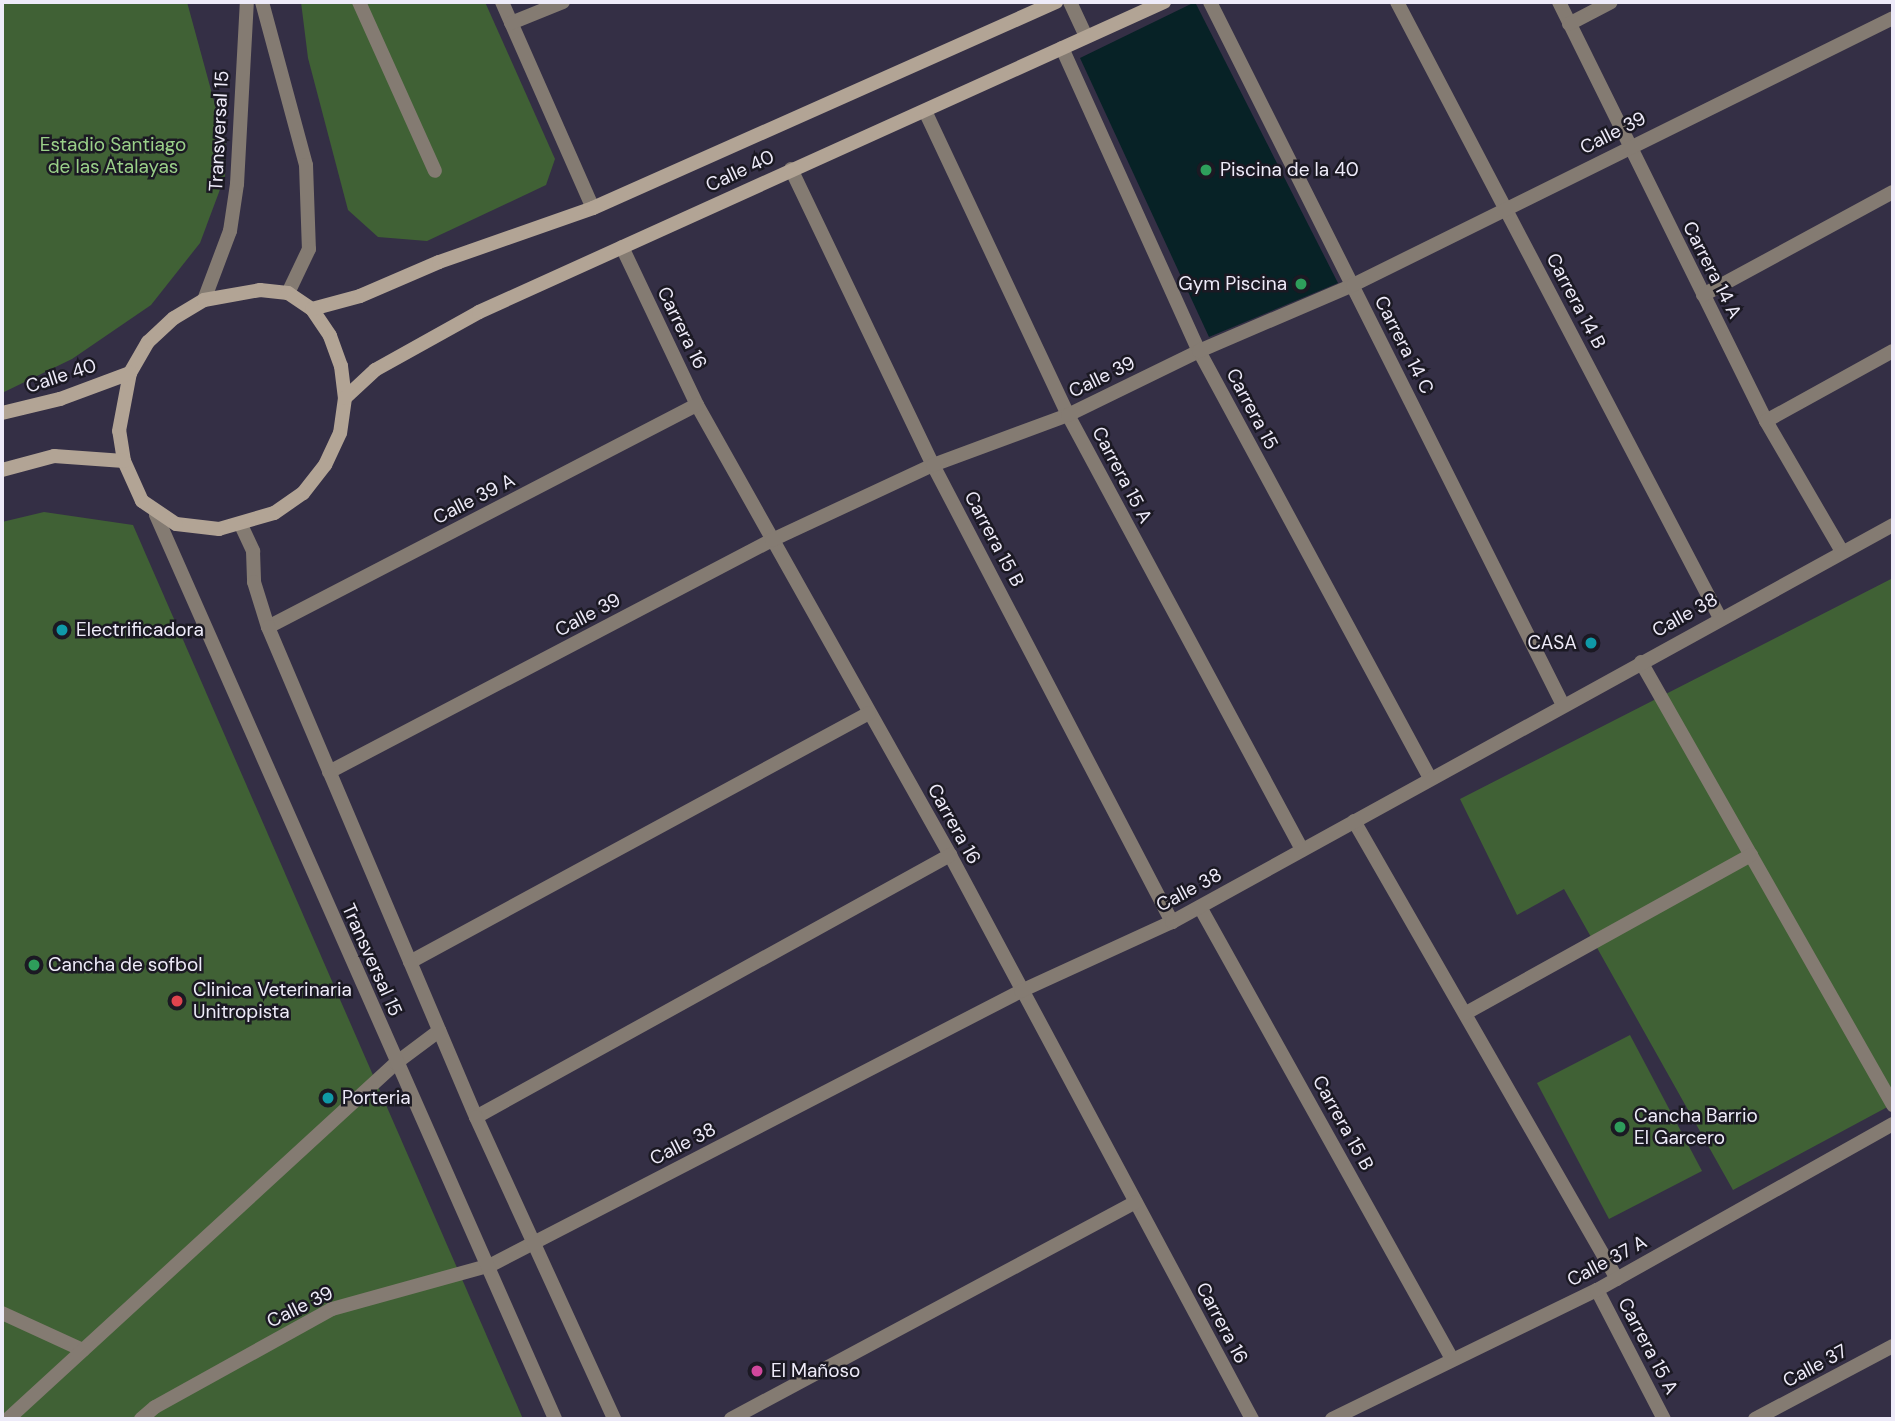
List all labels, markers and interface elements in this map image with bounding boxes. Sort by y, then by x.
street label: Transversal 15 [204,70,234,192]
street label: Calle 39 [1576,107,1650,159]
park label: Estadio Santiago de las Atalayas [40,134,186,178]
street label: Calle 40 [702,145,778,197]
place label: Piscina de la 40 [1220,159,1359,181]
marker: Piscina de la 40 [1198,162,1214,178]
street label: Carrera 14 A [1678,218,1746,322]
street label: Carrera 14 B [1541,249,1611,353]
place label: Gym Piscina [1178,273,1287,295]
marker: Gym Piscina [1293,276,1309,292]
street label: Carrera 16 [652,283,712,373]
street label: Carrera 14 C [1370,292,1438,398]
street label: Calle 39 [1065,351,1139,403]
street label: Calle 40 [23,354,99,398]
street label: Carrera 15 [1221,365,1283,453]
street label: Carrera 15 A [1087,423,1157,527]
street label: Calle 39 A [429,469,519,529]
street label: Carrera 15 B [959,487,1029,591]
street label: Calle 39 [551,588,625,642]
street label: Calle 38 [1648,588,1722,642]
place label: Electrificadora [76,619,204,641]
marker: Electrificadora [54,622,70,638]
place label: CASA [1527,632,1577,654]
marker: CASA [1583,635,1599,651]
street label: Carrera 16 [923,780,985,868]
street label: Calle 38 [1152,863,1226,917]
street label: Transversal 15 [337,900,407,1020]
place label: Cancha de sofbol [48,954,202,976]
marker: Cancha de sofbol [26,957,42,973]
place label: Clinica Veterinaria Unitropista [193,979,352,1023]
marker: Clinica Veterinaria Unitropista [167,991,187,1011]
street label: Carrera 15 B [1308,1072,1378,1174]
place label: Porteria [342,1087,411,1109]
marker: Porteria [320,1090,336,1106]
place label: Cancha Barrio El Garcero [1634,1105,1758,1149]
street label: Calle 38 [646,1118,720,1170]
marker: Cancha Barrio El Garcero [1612,1119,1628,1135]
street label: Calle 37 A [1563,1231,1651,1291]
street label: Carrera 16 [1191,1278,1253,1368]
street label: Calle 39 [263,1281,337,1333]
street label: Carrera 15 A [1613,1294,1683,1398]
street label: Calle 37 [1779,1340,1851,1392]
place label: El Mañoso [771,1360,860,1382]
marker: El Mañoso [749,1363,765,1379]

